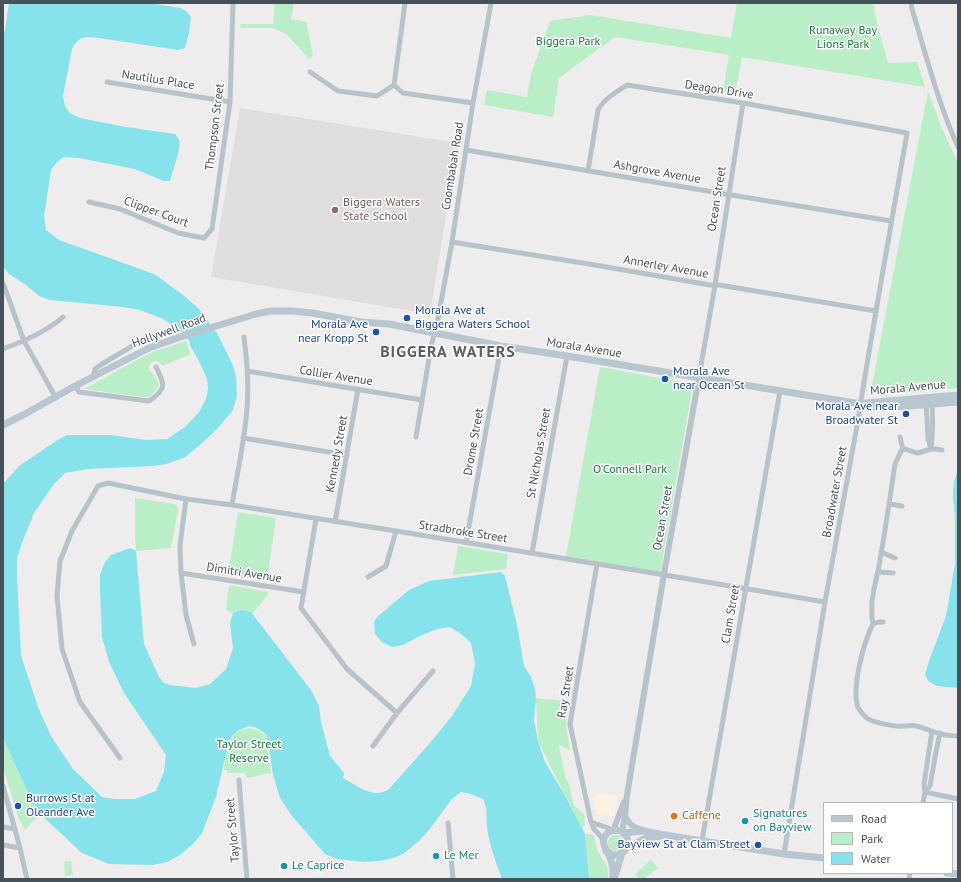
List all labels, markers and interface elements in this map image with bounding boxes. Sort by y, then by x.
park label: Runaway Bay Lions Park [809,24,877,52]
park label: Biggera Park [536,35,600,49]
street label: Nautilus Place [121,67,195,93]
street label: Deagon Drive [684,77,754,103]
street label: Thompson Street [203,83,227,171]
street label: Coombabah Road [439,121,467,211]
street label: Ashgrove Avenue [612,157,702,187]
street label: Ocean Street [705,165,729,233]
street label: Clipper Court [122,194,190,230]
place label: Biggera Waters State School [343,196,420,224]
marker: Biggera Waters State School [330,205,340,215]
street label: Annerley Avenue [622,252,710,282]
place label: Morala Ave at Biggera Waters School [415,304,530,332]
street label: Hollywell Road [130,311,208,351]
marker: Morala Ave at Biggera Waters School [402,313,412,323]
place label: Morala Ave near Kropp St [298,318,368,346]
marker: Morala Ave near Kropp St [371,327,381,337]
street label: Morala Avenue [545,335,623,361]
district label: BIGGERA WATERS [380,342,516,362]
street label: Collier Avenue [298,363,374,389]
place label: Morala Ave near Ocean St [673,365,744,393]
marker: Morala Ave near Ocean St [660,374,670,384]
street label: Morala Avenue [869,378,947,398]
place label: Morala Ave near Broadwater St [815,400,898,428]
street label: Drome Street [461,407,487,477]
street label: St Nicholas Street [524,407,554,499]
marker: Morala Ave near Broadwater St [901,409,911,419]
street label: Kennedy Street [323,414,351,494]
street label: Broadwater Street [820,445,850,539]
park label: O'Connell Park [593,463,667,477]
street label: Ocean Street [650,484,676,552]
street label: Stradbroke Street [418,518,508,546]
street label: Dimitri Avenue [205,560,283,586]
street label: Clam Street [719,583,743,645]
street label: Ray Street [555,665,577,719]
park label: Taylor Street Reserve [217,738,281,766]
place label: Burrows St at Oleander Ave [26,792,95,820]
street label: Taylor Street [223,797,243,863]
marker: Burrows St at Oleander Ave [13,801,23,811]
legend [823,802,953,874]
place label: Signatures on Bayview [753,807,812,835]
place label: Caffene [682,809,721,823]
marker: Caffene [669,811,679,821]
text: Road [861,811,886,826]
marker: Signatures on Bayview [740,816,750,826]
text: Park [861,831,883,846]
place label: Bayview St at Clam Street [618,838,750,852]
marker: Bayview St at Clam Street [753,840,763,850]
place label: Le Mer [444,849,478,863]
marker: Le Mer [431,851,441,861]
text: Water [861,851,891,866]
place label: Le Caprice [292,859,344,873]
marker: Le Caprice [279,861,289,871]

